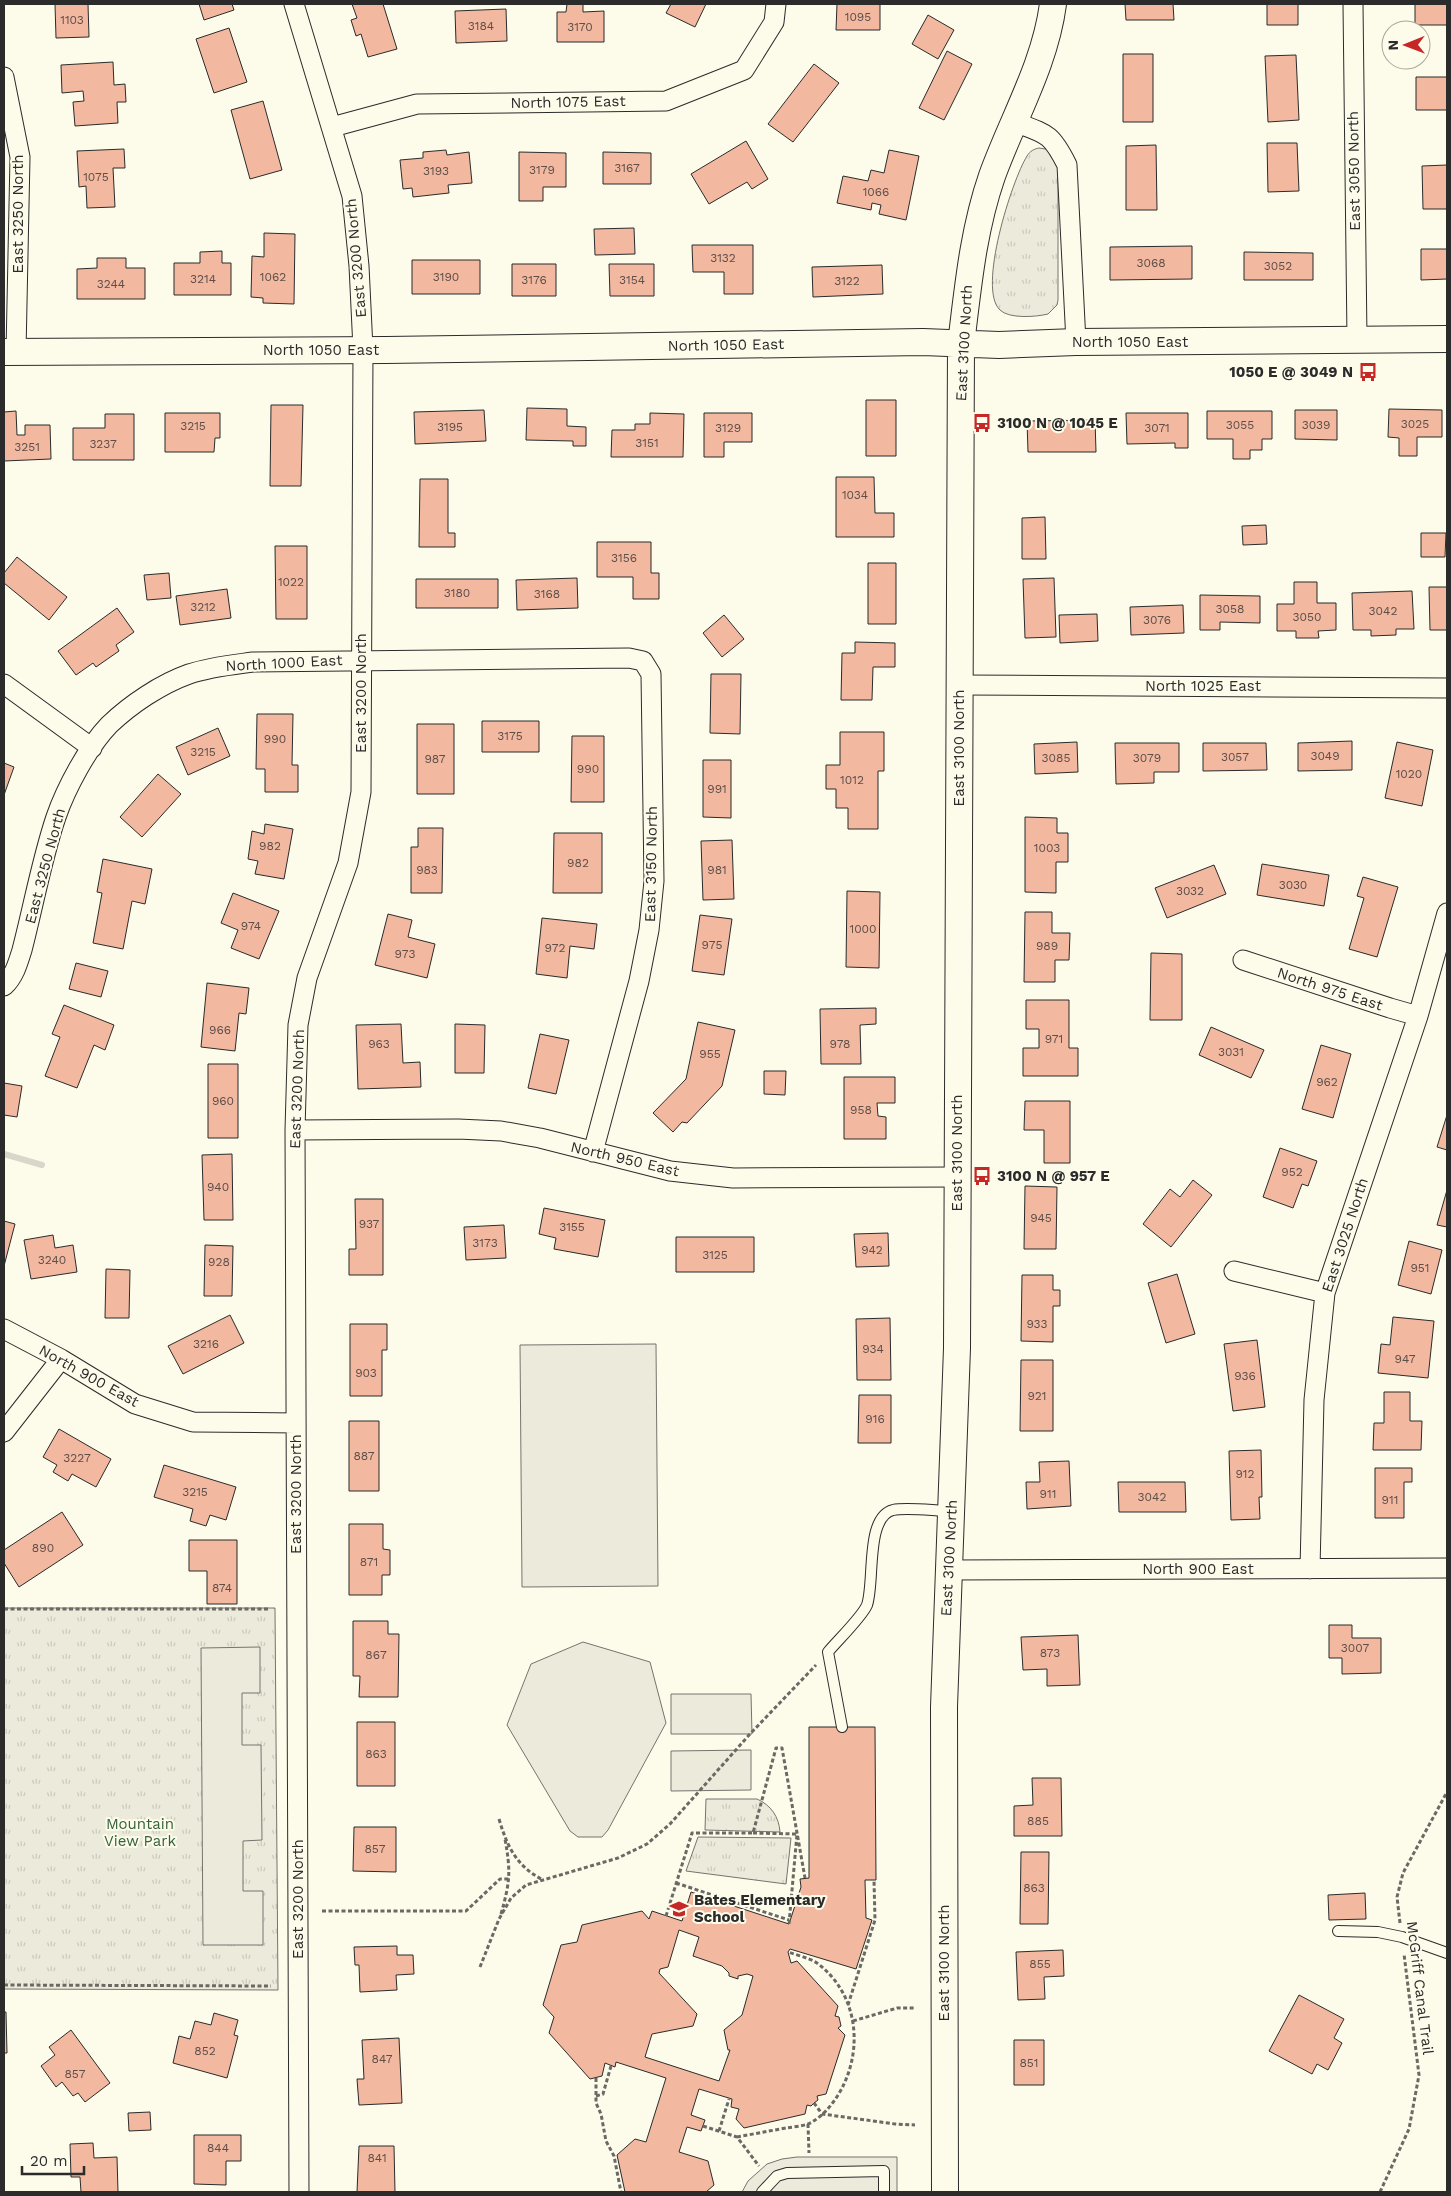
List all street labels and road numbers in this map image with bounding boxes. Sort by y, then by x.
street label: North 1075 East [510,92,627,112]
street label: East 3050 North [1344,111,1364,231]
street label: East 3250 North [9,154,27,274]
street label: East 3200 North [342,198,370,318]
street label: East 3100 North [952,284,976,402]
street label: North 1050 East [1072,333,1189,351]
street label: North 1050 East [668,335,785,355]
street label: North 1050 East [263,341,380,359]
street label: East 3200 North [352,633,370,753]
street label: North 1000 East [225,651,344,675]
street label: North 1025 East [1145,677,1262,695]
street label: East 3100 North [950,690,968,806]
street label: East 3250 North [21,806,69,926]
street label: East 3150 North [641,806,661,922]
street label: North 975 East [1275,963,1386,1015]
street label: East 3200 North [286,1029,308,1149]
street label: East 3100 North [948,1095,966,1211]
street label: North 950 East [569,1138,682,1180]
street label: East 3025 North [1318,1176,1372,1294]
street label: North 900 East [36,1341,143,1411]
street label: East 3200 North [287,1434,305,1554]
street label: East 3100 North [937,1499,961,1617]
street label: North 900 East [1142,1560,1254,1578]
street label: East 3200 North [289,1839,307,1959]
street label: East 3100 North [935,1905,953,2021]
street label: McGriff Canal Trail [1403,1920,1437,2056]

